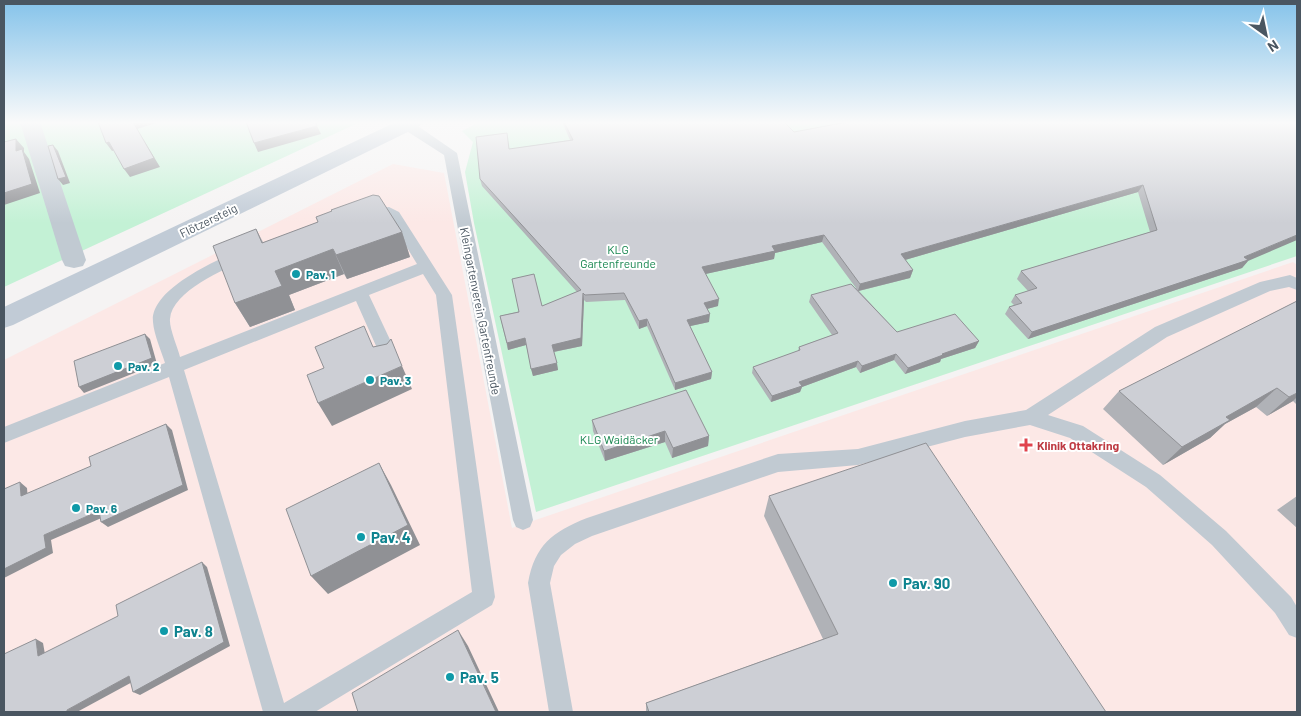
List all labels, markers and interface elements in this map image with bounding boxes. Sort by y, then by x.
north arrow [1241,10,1291,60]
text: N [1265,37,1282,56]
street label: Flötzersteig [177,200,239,240]
street label: Kleingartenverein Gartenfreunde [458,226,504,396]
park label: KLG Gartenfreunde [580,242,656,270]
place label: Pav. 1 [306,267,335,281]
marker: Pav. 1 [290,268,302,280]
place label: Pav. 2 [128,359,160,373]
marker: Pav. 2 [112,360,124,372]
place label: Pav. 3 [380,373,411,387]
marker: Pav. 3 [364,374,376,386]
park label: KLG Waidäcker [580,432,659,446]
marker: Klinik Ottakring [1019,438,1033,452]
place label: Klinik Ottakring [1037,438,1119,452]
place label: Pav. 6 [86,501,118,515]
marker: Pav. 6 [70,502,82,514]
place label: Pav. 4 [371,528,411,546]
marker: Pav. 4 [355,531,367,543]
place label: Pav. 90 [903,574,950,592]
marker: Pav. 90 [887,577,899,589]
place label: Pav. 8 [174,622,213,640]
marker: Pav. 8 [158,625,170,637]
place label: Pav. 5 [460,668,499,686]
marker: Pav. 5 [444,671,456,683]

